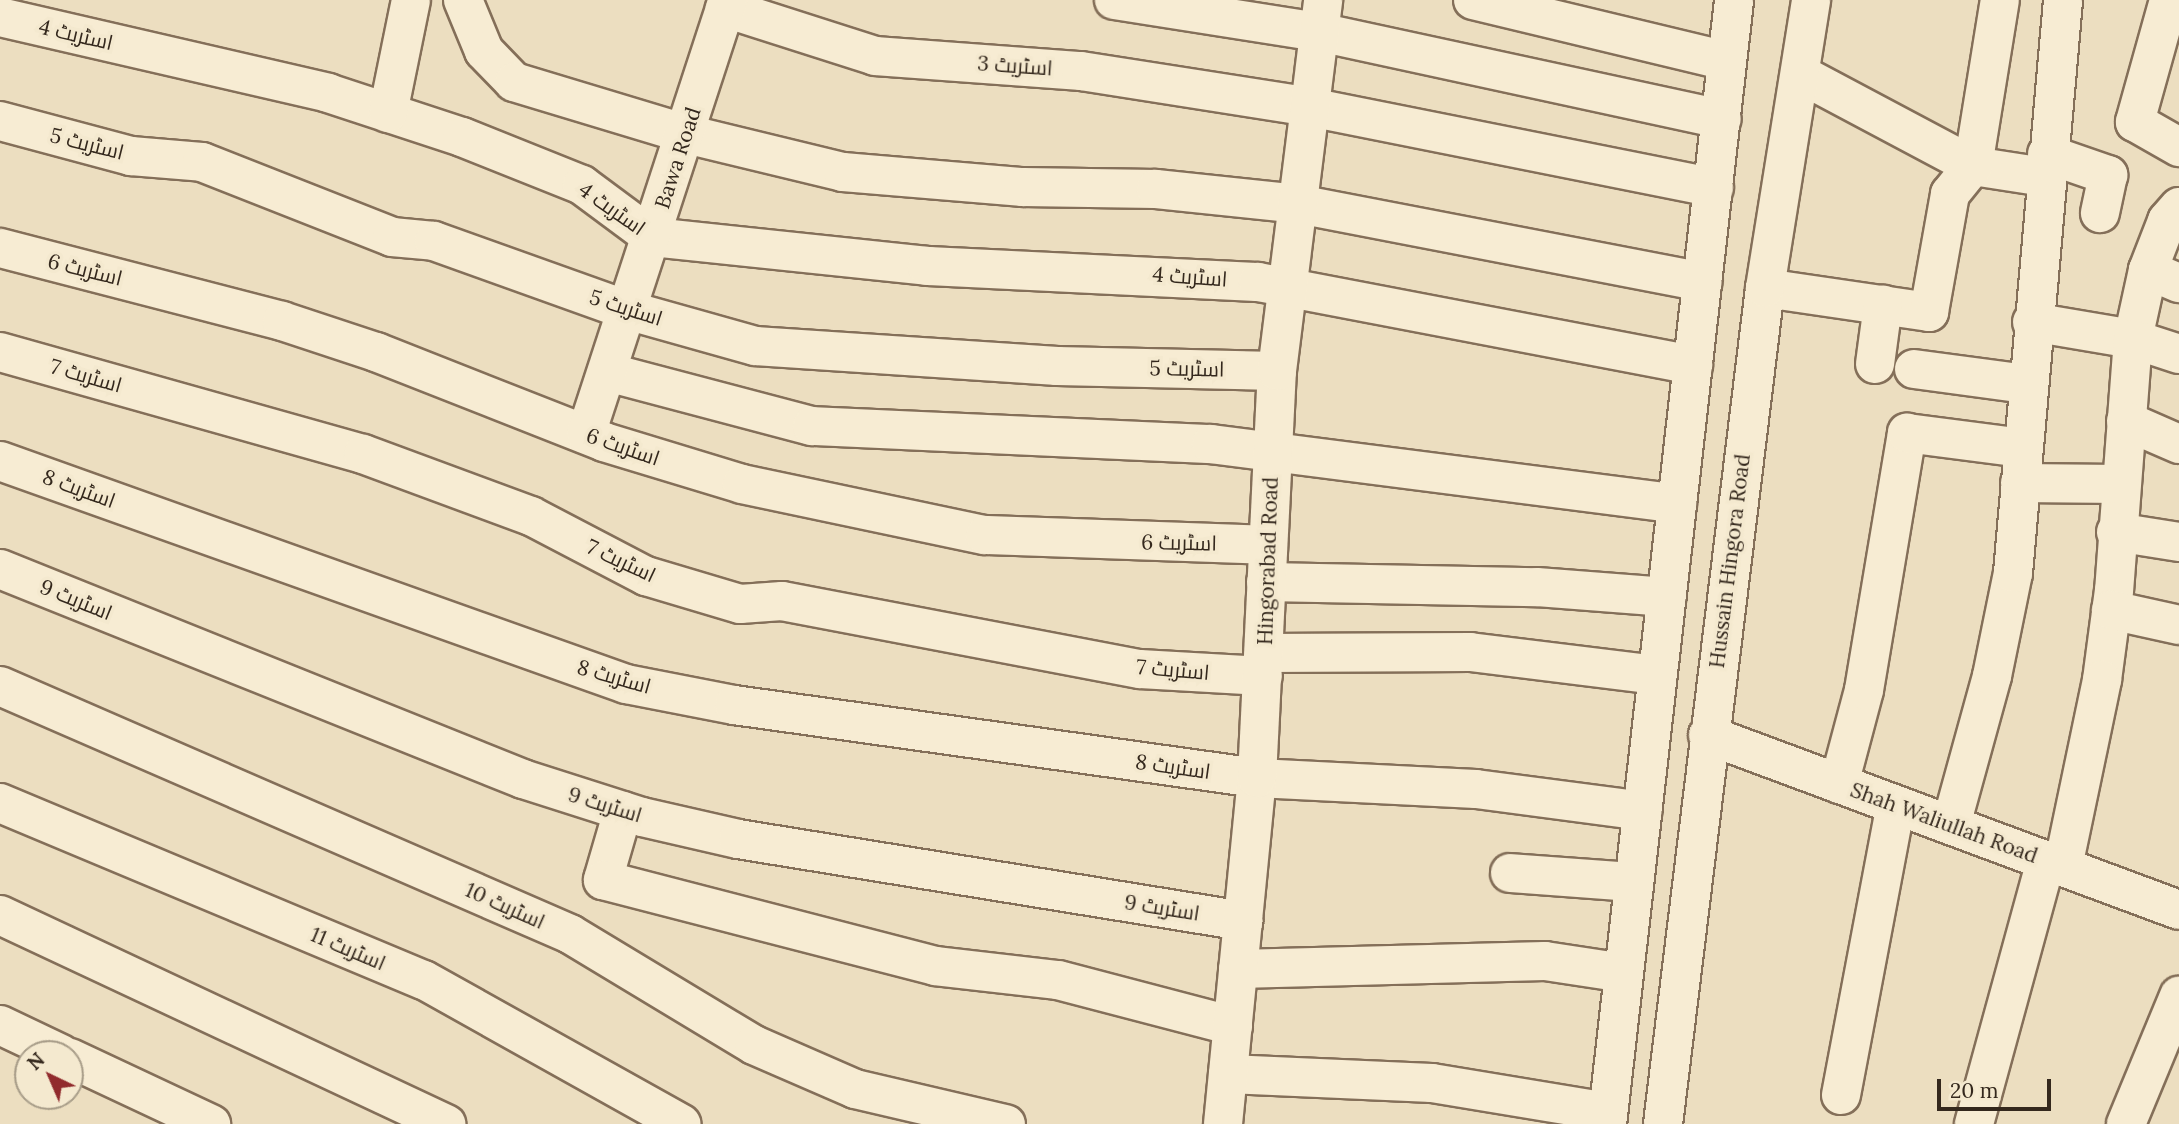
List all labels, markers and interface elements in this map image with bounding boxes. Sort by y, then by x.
street label: اسٹریٹ 4 [37,14,115,56]
street label: اسٹریٹ 3 [976,51,1054,81]
street label: Bawa Road [650,104,706,212]
street label: اسٹریٹ 5 [47,123,127,165]
street label: اسٹریٹ 4 [574,177,650,241]
street label: اسٹریٹ 6 [45,249,125,291]
street label: اسٹریٹ 4 [1152,262,1228,292]
street label: اسٹریٹ 5 [586,284,666,332]
street label: اسٹریٹ 7 [47,354,125,398]
street label: اسٹریٹ 5 [1149,356,1225,382]
street label: اسٹریٹ 6 [583,423,663,471]
street label: Hussain Hingora Road [1704,452,1756,670]
street label: اسٹریٹ 8 [39,464,119,514]
street label: Hingorabad Road [1252,476,1284,646]
street label: اسٹریٹ 6 [1141,530,1217,556]
street label: اسٹریٹ 7 [582,534,660,588]
street label: اسٹریٹ 9 [36,574,116,626]
street label: اسٹریٹ 8 [574,654,654,700]
street label: اسٹریٹ 7 [1135,654,1211,686]
street label: اسٹریٹ 8 [1134,749,1212,785]
street label: Shah Waliullah Road [1847,777,2041,869]
street label: اسٹریٹ 9 [565,782,645,828]
street label: اسٹریٹ 10 [461,877,549,935]
street label: اسٹریٹ 9 [1123,890,1201,926]
street label: اسٹریٹ 11 [307,922,389,976]
north arrow [14,1040,84,1110]
text: N [22,1048,49,1075]
scale bar [1941,1064,2055,1108]
text: 20 m [1950,1077,1999,1104]

